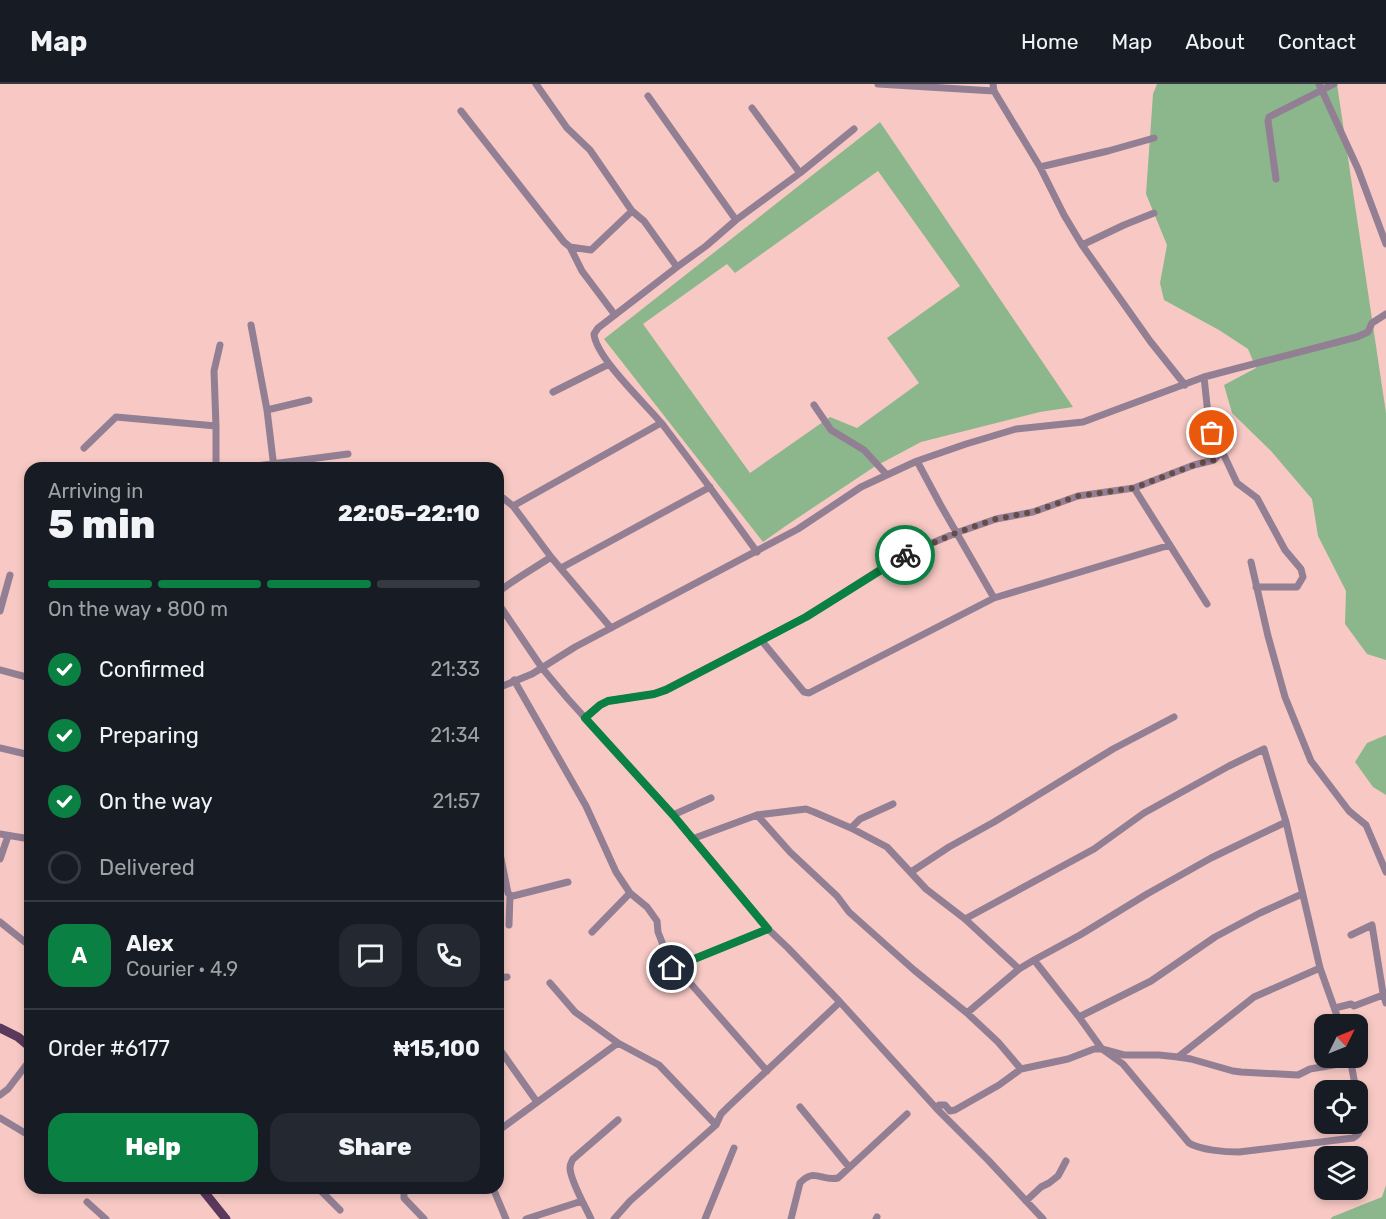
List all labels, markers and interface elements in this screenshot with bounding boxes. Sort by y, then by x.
text: Map [30,25,87,58]
text: Home [1021,29,1078,54]
text: Map [1111,29,1152,54]
text: About [1185,29,1245,54]
text: Contact [1278,29,1356,54]
pin [1186,407,1237,458]
icon: bag [1195,416,1228,449]
text: Arriving in [48,479,143,503]
text: 22:05–22:10 [338,500,480,527]
text: 5 min [48,502,156,548]
courier [875,525,935,585]
icon: bike [889,539,922,572]
text: On the way · 800 m [48,597,228,621]
icon: check [48,653,81,686]
text: Confirmed [99,656,205,683]
text: 21:33 [431,657,480,681]
icon: check [48,719,81,752]
text: Preparing [99,722,199,749]
text: 21:34 [430,723,480,747]
icon: check [48,785,81,818]
text: On the way [99,788,213,815]
text: 21:57 [432,789,480,813]
text: Delivered [99,854,195,881]
button: chat [339,924,402,987]
button: phone [417,924,480,987]
text: Alex [126,930,174,957]
text: A [72,942,87,969]
pin [646,942,697,993]
icon: home [655,951,688,984]
text: Courier · 4.9 [126,957,238,981]
north arrow [1314,1014,1368,1068]
map controls [1314,1014,1368,1200]
text: Order #6177 [48,1035,170,1062]
text: ₦15,100 [394,1035,480,1062]
button: locate [1314,1080,1368,1134]
button: Help [48,1113,258,1182]
button: Share [270,1113,480,1182]
button: layers [1314,1146,1368,1200]

